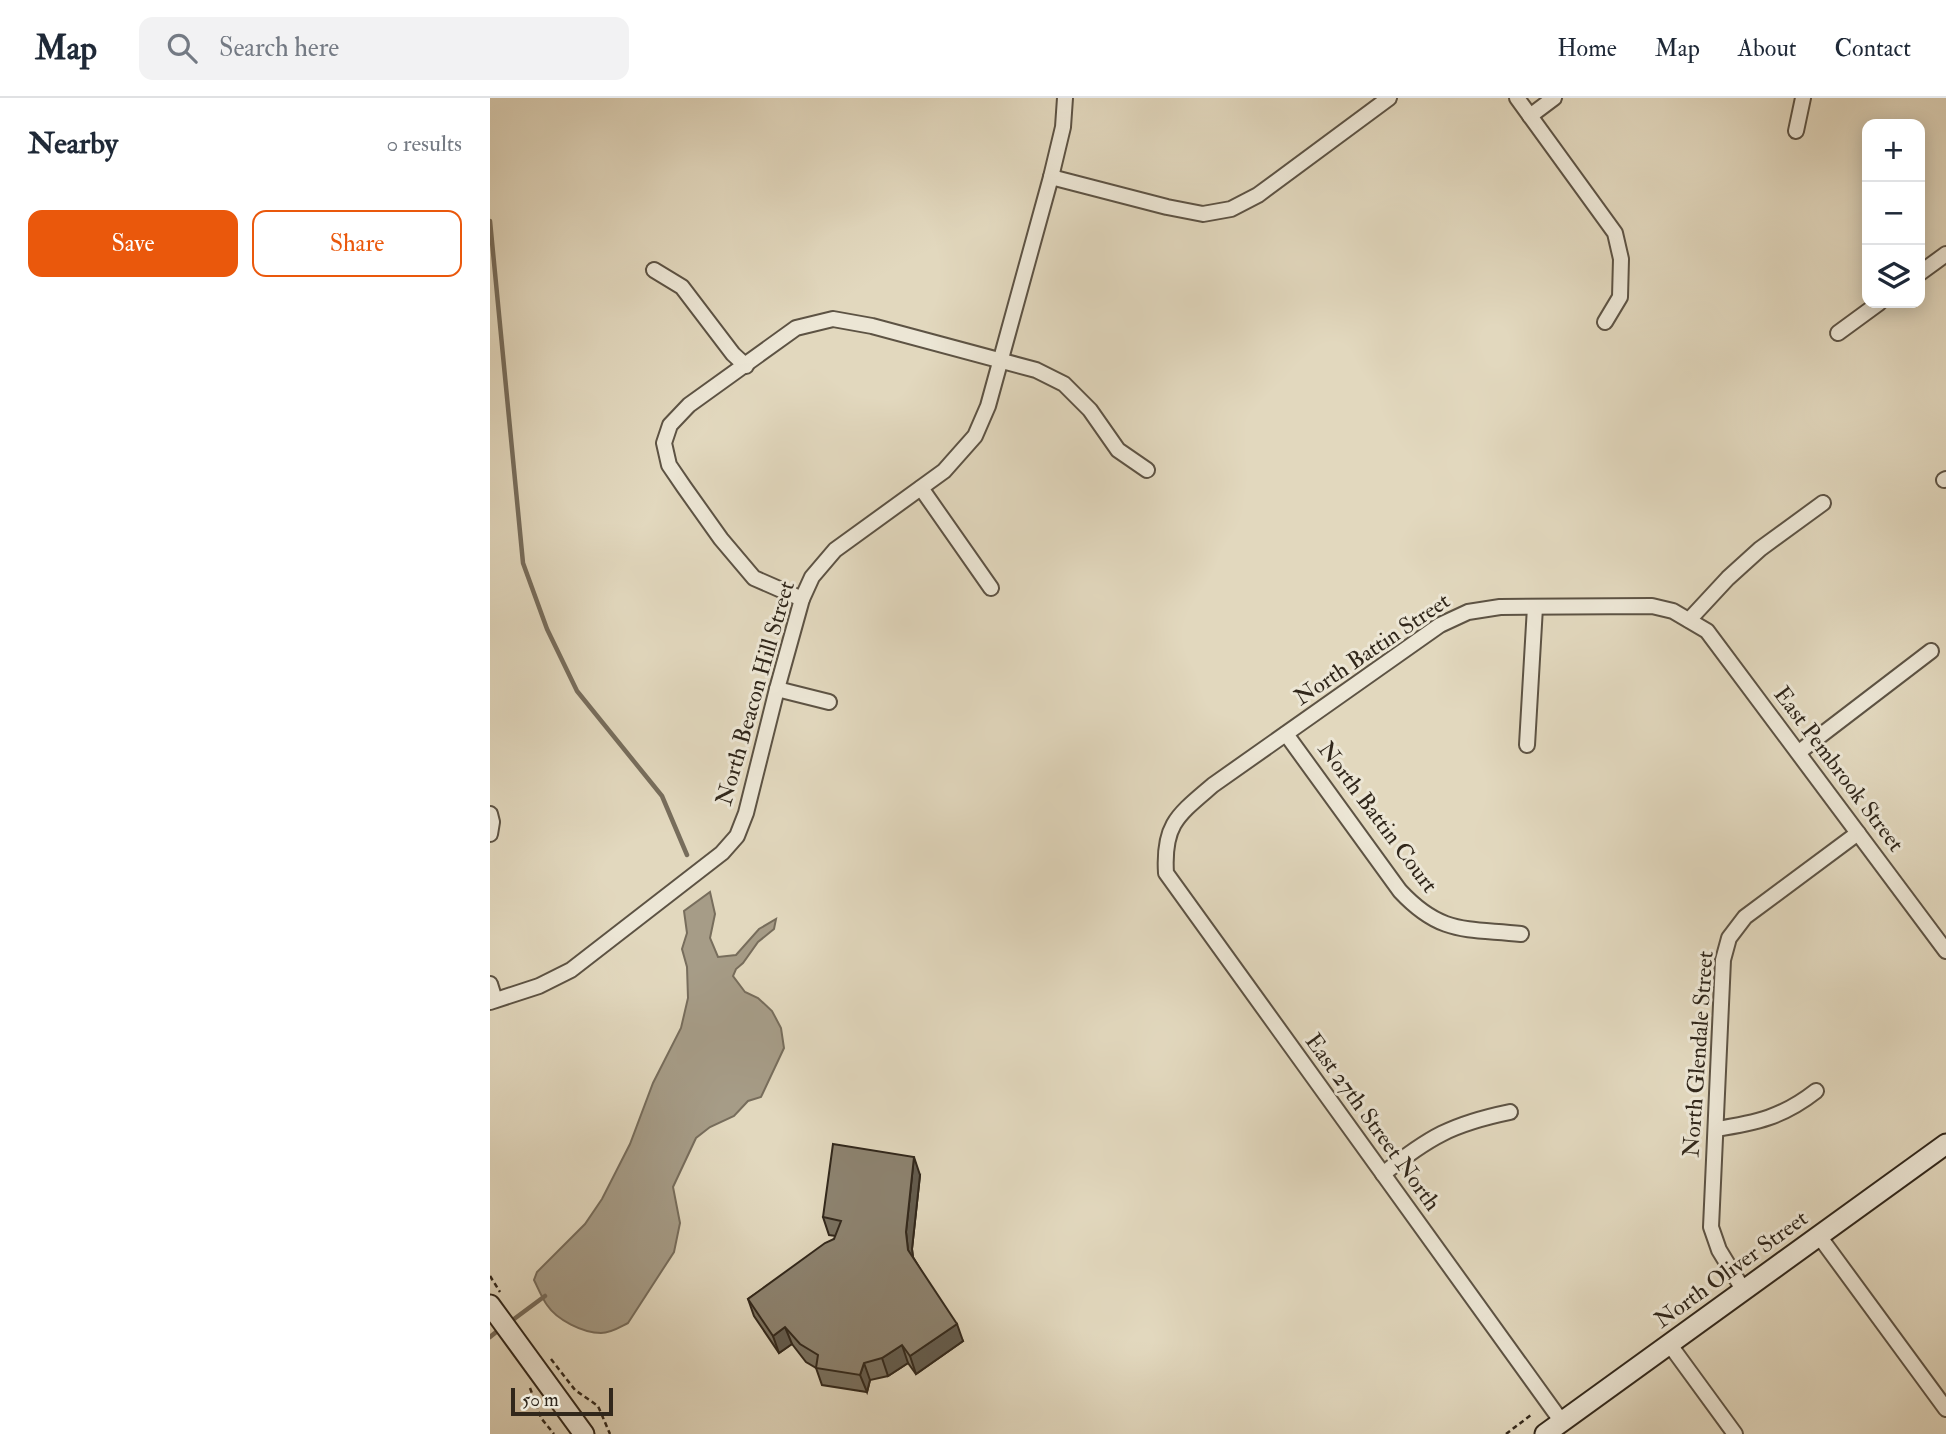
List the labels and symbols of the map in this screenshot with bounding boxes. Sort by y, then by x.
street label: North Beacon Hill Street [709,577,801,809]
street label: North Battin Street [1289,586,1455,712]
street label: East Pembrook Street [1767,681,1911,857]
street label: North Battin Court [1312,736,1444,898]
street label: North Glendale Street [1676,950,1720,1158]
street label: East 27th Street North [1299,1028,1447,1216]
street label: North Oliver Street [1649,1204,1813,1334]
scale bar [511,1385,612,1417]

